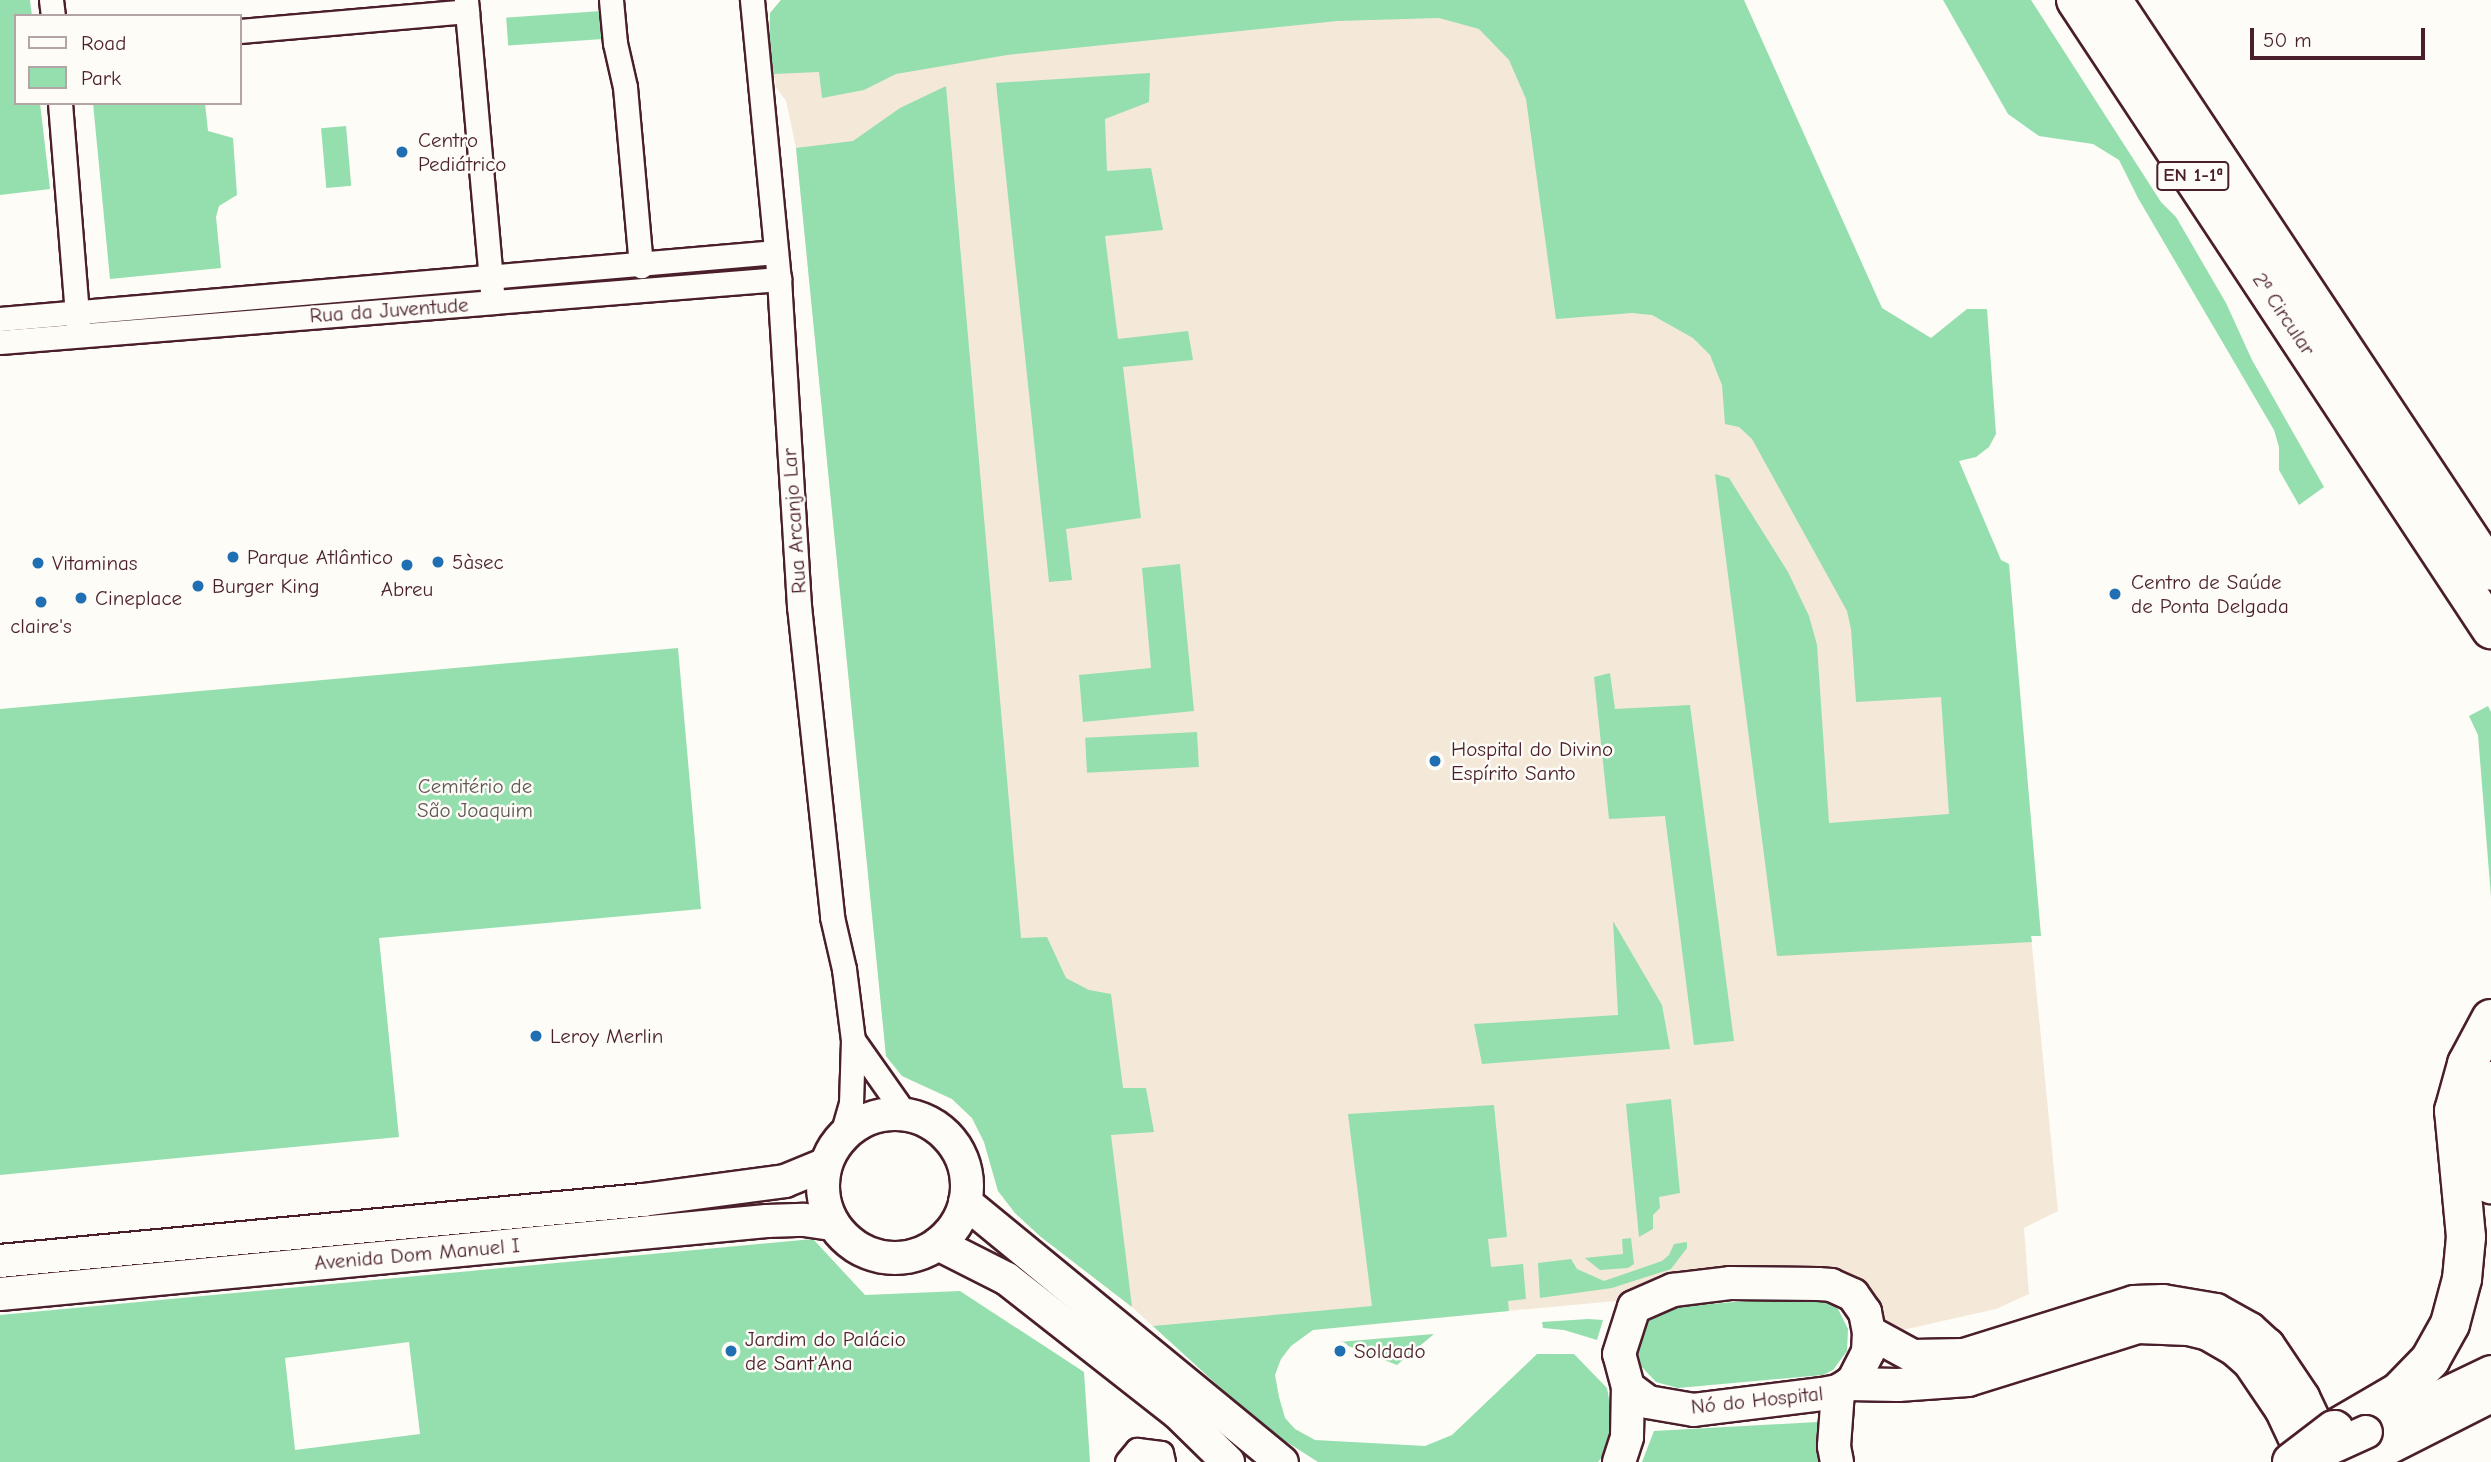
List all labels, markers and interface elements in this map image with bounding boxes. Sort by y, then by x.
legend [14,14,242,105]
scale bar [2253,14,2428,58]
text: 50 m [2263,28,2312,52]
text: Road [81,31,126,55]
text: Park [81,66,121,90]
place label: Centro Pediátrico [418,127,506,177]
marker: Centro Pediátrico [392,142,412,162]
road number: EN 1-1ª [2156,160,2230,192]
street label: 2ª Circular [2247,268,2321,360]
street label: Rua da Juventude [309,292,469,328]
street label: Rua Arcanjo Lar [776,447,812,595]
place label: Parque Atlântico [247,544,393,570]
marker: Parque Atlântico [225,549,241,565]
place label: 5àsec [452,549,504,575]
place label: Vitaminas [52,550,138,576]
marker: 5àsec [430,554,446,570]
marker: Vitaminas [30,555,46,571]
marker: Abreu [399,557,415,573]
place label: Centro de Saúde de Ponta Delgada [2131,569,2289,619]
place label: Burger King [212,573,320,599]
place label: Abreu [381,576,433,602]
marker: Burger King [190,578,206,594]
marker: Centro de Saúde de Ponta Delgada [2105,584,2125,604]
place label: Cineplace [95,585,182,611]
marker: Cineplace [73,590,89,606]
marker: claire's [33,594,49,610]
place label: claire's [10,613,72,639]
place label: Hospital do Divino Espírito Santo [1451,736,1613,786]
marker: Hospital do Divino Espírito Santo [1425,751,1445,771]
park label: Cemitério de São Joaquim [417,773,533,823]
place label: Leroy Merlin [550,1023,663,1049]
marker: Leroy Merlin [528,1028,544,1044]
street label: Avenida Dom Manuel I [313,1232,521,1276]
place label: Jardim do Palácio de Sant'Ana [745,1326,906,1376]
place label: Soldado [1354,1338,1426,1364]
marker: Jardim do Palácio de Sant'Ana [723,1343,739,1359]
marker: Soldado [1332,1343,1348,1359]
street label: Nó do Hospital [1690,1381,1824,1419]

